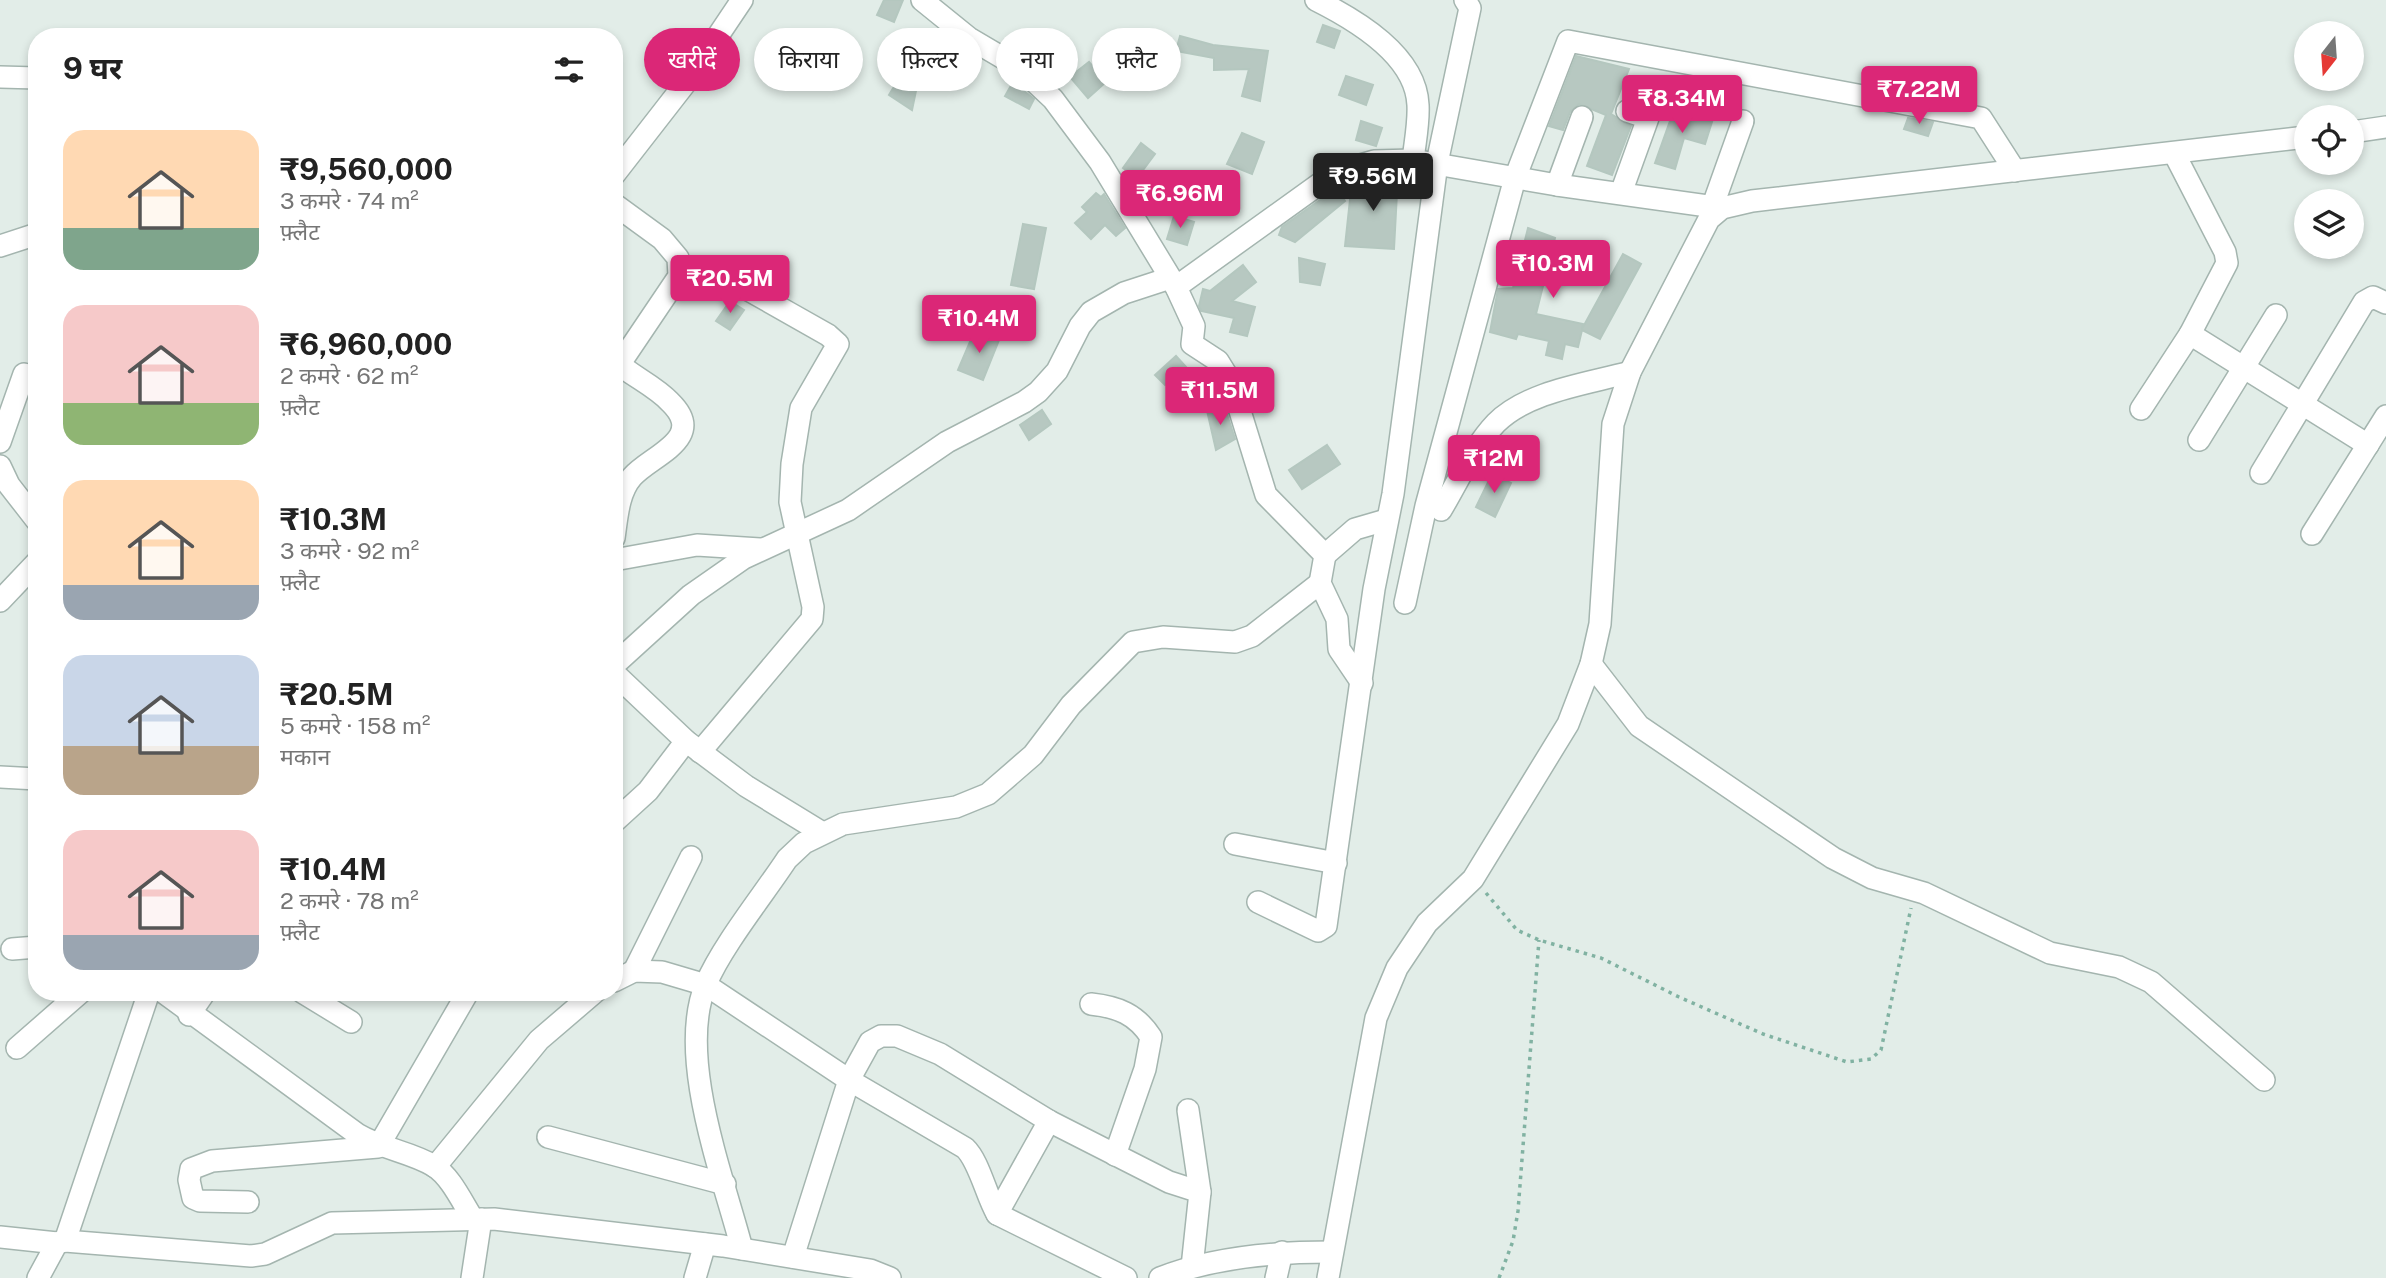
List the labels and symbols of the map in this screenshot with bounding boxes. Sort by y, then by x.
north arrow [2294,21,2364,91]
pin: ₹7.22M [1862,66,1976,126]
pin: ₹8.34M [1625,76,1739,135]
pin: ₹9.56M [1316,154,1430,213]
pin: ₹6.96M [1123,170,1237,230]
pin: ₹10.3M [1496,240,1610,300]
pin: ₹20.5M [673,256,787,315]
pin: ₹10.4M [922,296,1036,355]
pin: ₹11.5M [1163,368,1277,427]
pin: ₹12M [1453,435,1535,495]

